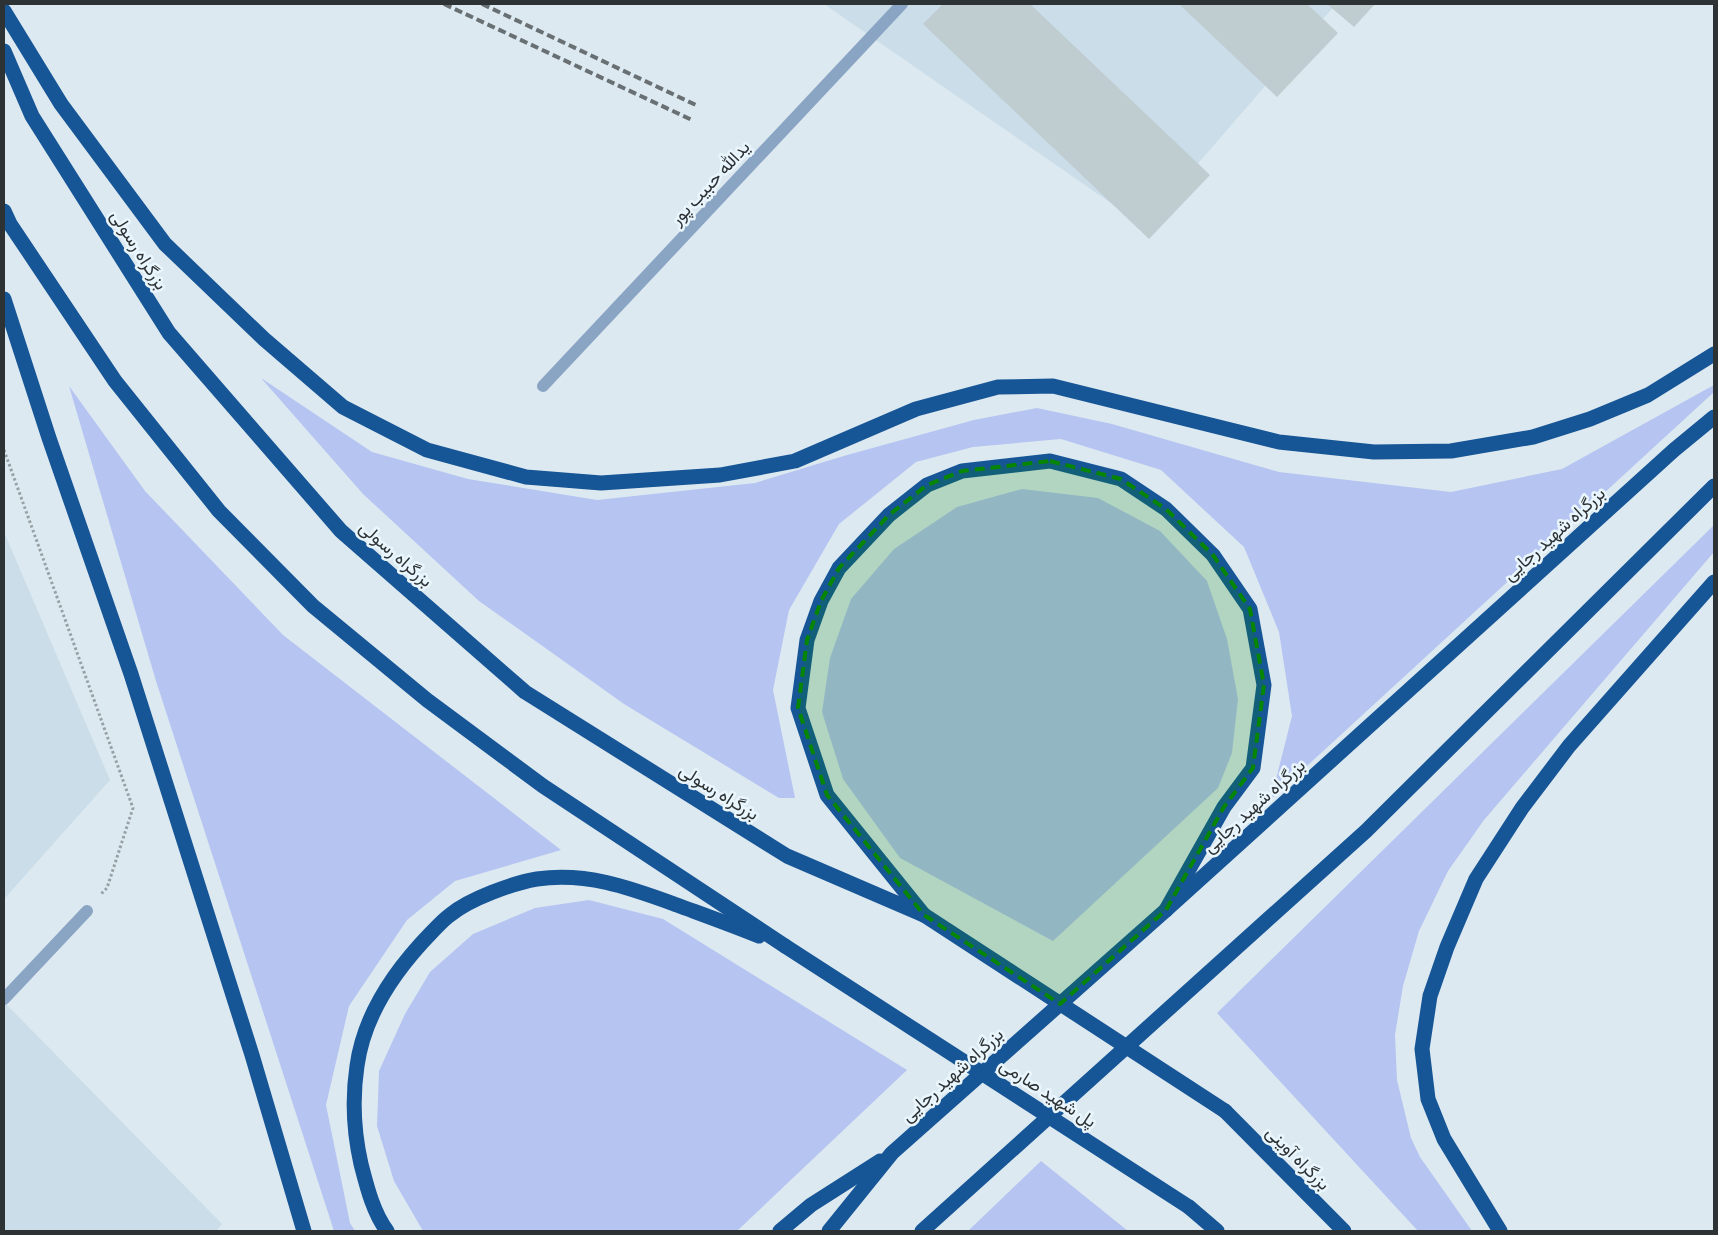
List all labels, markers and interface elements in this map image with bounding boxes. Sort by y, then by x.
street label: یدالله حبیب پور [664,136,755,231]
street label: بزرگراه رسولی [106,205,173,294]
street label: بزرگراه شهید رجایی [1498,482,1610,586]
street label: بزرگراه رسولی [355,515,438,592]
street label: بزرگراه شهید رجایی [1198,754,1310,858]
street label: بزرگراه رسولی [675,758,764,825]
street label: بزرگراه شهید رجایی [896,1023,1008,1127]
street label: پل شهید صارمی [995,1053,1101,1133]
street label: بزرگراه آوینی [1261,1121,1335,1195]

